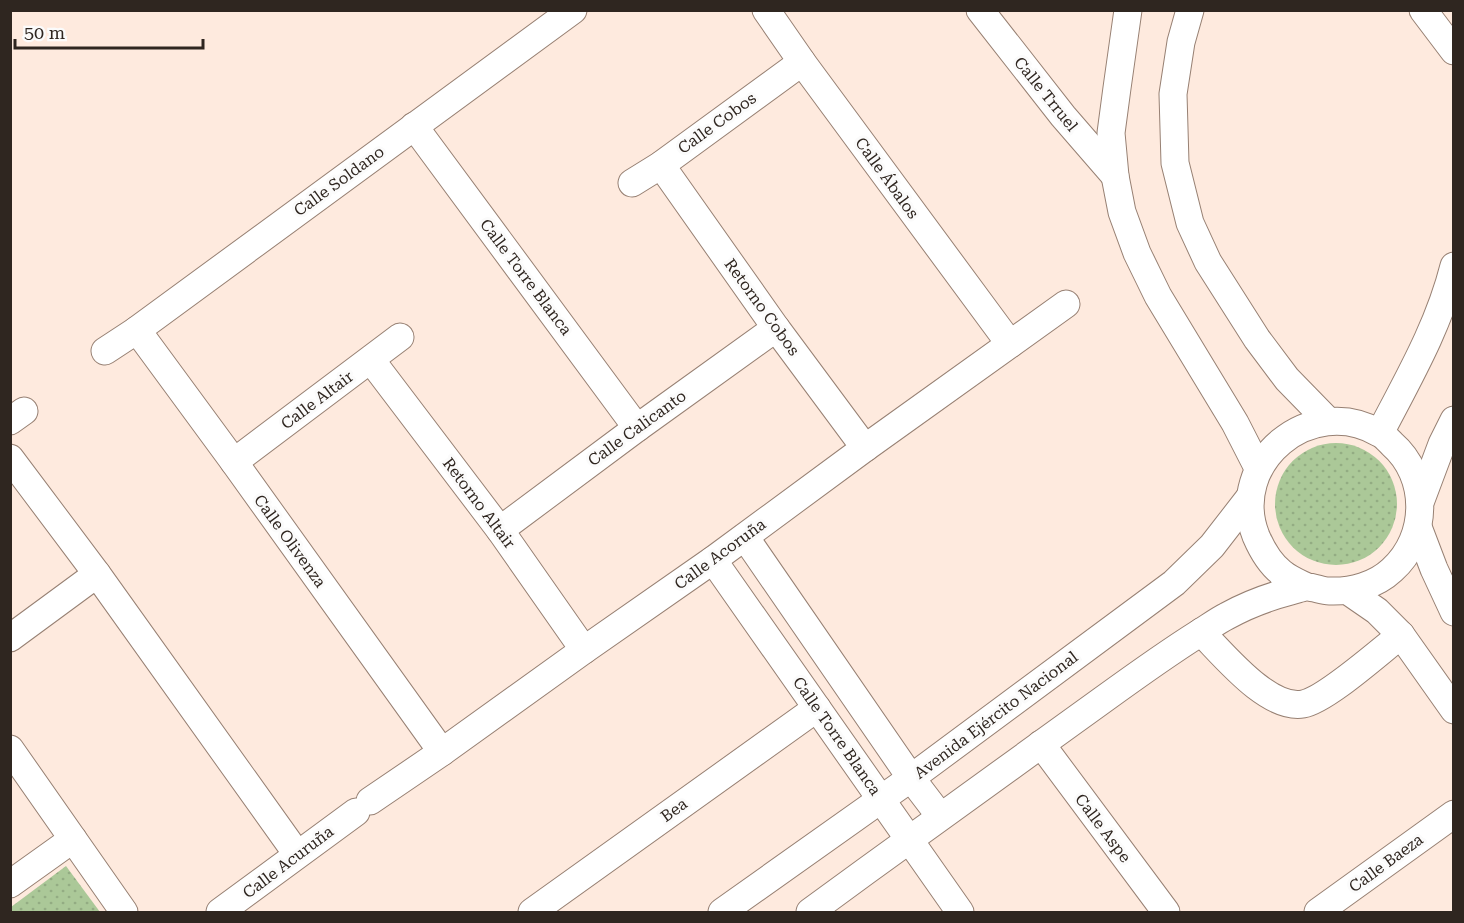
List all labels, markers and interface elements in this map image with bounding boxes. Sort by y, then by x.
scale bar [15,12,202,50]
text: 50 m [24,22,65,43]
street label: Calle Trruel [1010,53,1082,135]
street label: Calle Cobos [674,88,760,158]
street label: Calle Ábalos [851,134,923,223]
street label: Calle Soldano [290,142,388,220]
street label: Calle Torre Blanca [476,215,576,339]
street label: Retorno Cobos [720,255,804,359]
street label: Calle Altair [277,366,357,433]
street label: Calle Calicanto [584,386,690,470]
street label: Retorno Altair [439,454,520,552]
street label: Calle Olivenza [250,491,330,591]
street label: Calle Acoruña [671,514,770,594]
street label: Avenida Ejército Nacional [911,647,1081,783]
street label: Calle Torre Blanca [789,673,885,799]
street label: Calle Aspe [1071,790,1135,866]
street label: Bea [657,794,691,826]
street label: Calle Acuruña [239,822,337,902]
street label: Calle Baeza [1345,830,1427,896]

